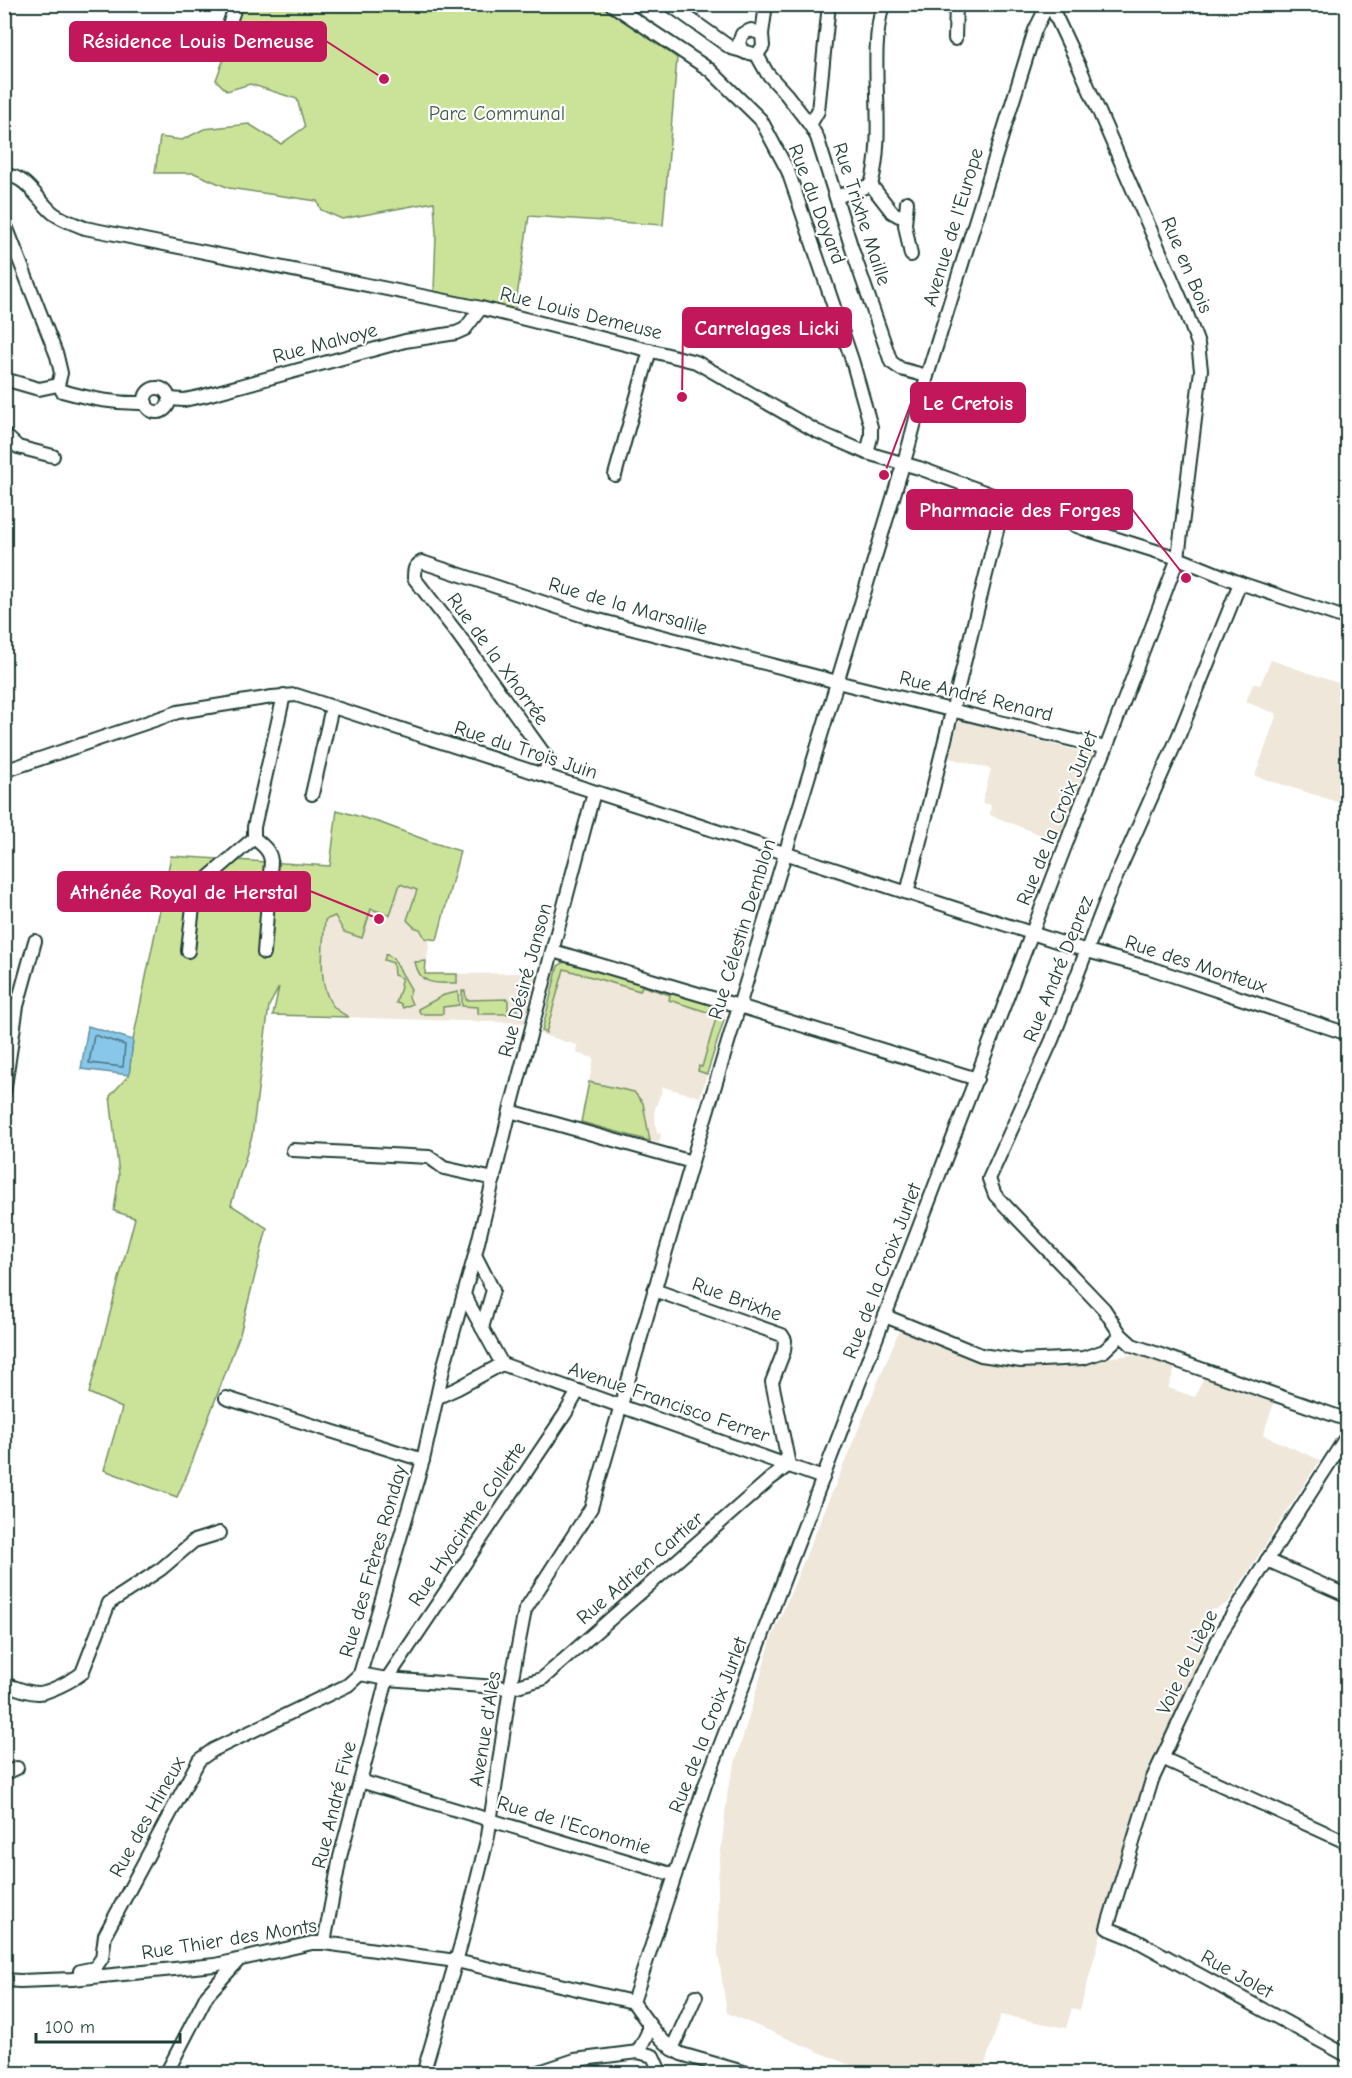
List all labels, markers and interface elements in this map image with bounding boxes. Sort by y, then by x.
callout: Résidence Louis Demeuse [70,22,326,61]
text: Résidence Louis Demeuse [82,29,314,53]
park label: Parc Communal [429,102,565,125]
street label: Rue Trixhe Maille [828,140,896,288]
street label: Rue du Doyard [784,141,850,267]
street label: Avenue de l'Europe [918,145,988,309]
street label: Rue en Bois [1156,213,1218,317]
street label: Rue Louis Demeuse [497,282,665,344]
callout: Carrelages Licki [683,308,851,347]
text: Carrelages Licki [695,316,839,340]
street label: Rue Malvoye [270,318,380,368]
callout: Le Cretois [911,383,1025,422]
text: Le Cretois [923,391,1013,415]
callout: Pharmacie des Forges [907,490,1132,529]
text: Pharmacie des Forges [919,498,1121,522]
street label: Rue de la Marsalile [546,572,710,640]
street label: Rue de la Xhorrée [442,588,554,730]
street label: Rue André Renard [897,666,1055,726]
street label: Rue du Trois Juin [451,716,601,784]
street label: Rue de la Croix Jurlet [1011,726,1103,909]
street label: Rue Célestin Demblon [704,836,780,1022]
callout: Athénée Royal de Herstal [58,872,310,911]
text: Athénée Royal de Herstal [70,880,298,904]
street label: Rue André Deprez [1018,892,1098,1045]
street label: Rue Désiré Janson [493,900,557,1060]
street label: Rue des Monteux [1122,930,1270,998]
street label: Rue de la Croix Jurlet [838,1179,927,1362]
street label: Rue Brixhe [689,1272,785,1326]
street label: Avenue Francisco Ferrer [565,1357,773,1447]
street label: Rue Hyacinthe Collette [403,1437,531,1611]
street label: Rue des Frères Ronday [335,1462,412,1660]
street label: Rue Adrien Cartier [572,1507,708,1629]
street label: Voie de Liège [1152,1606,1222,1718]
street label: Rue de la Croix Jurlet [664,1633,753,1816]
street label: Avenue d'Alès [465,1670,505,1788]
street label: Rue André Five [307,1739,361,1871]
street label: Rue des Hineux [104,1752,190,1881]
street label: Rue de l'Economie [494,1791,654,1859]
street label: Rue Thier des Monts [140,1914,318,1964]
street label: Rue Jolet [1197,1945,1278,2004]
scale bar [36,2006,180,2044]
text: 100 m [45,2017,95,2038]

